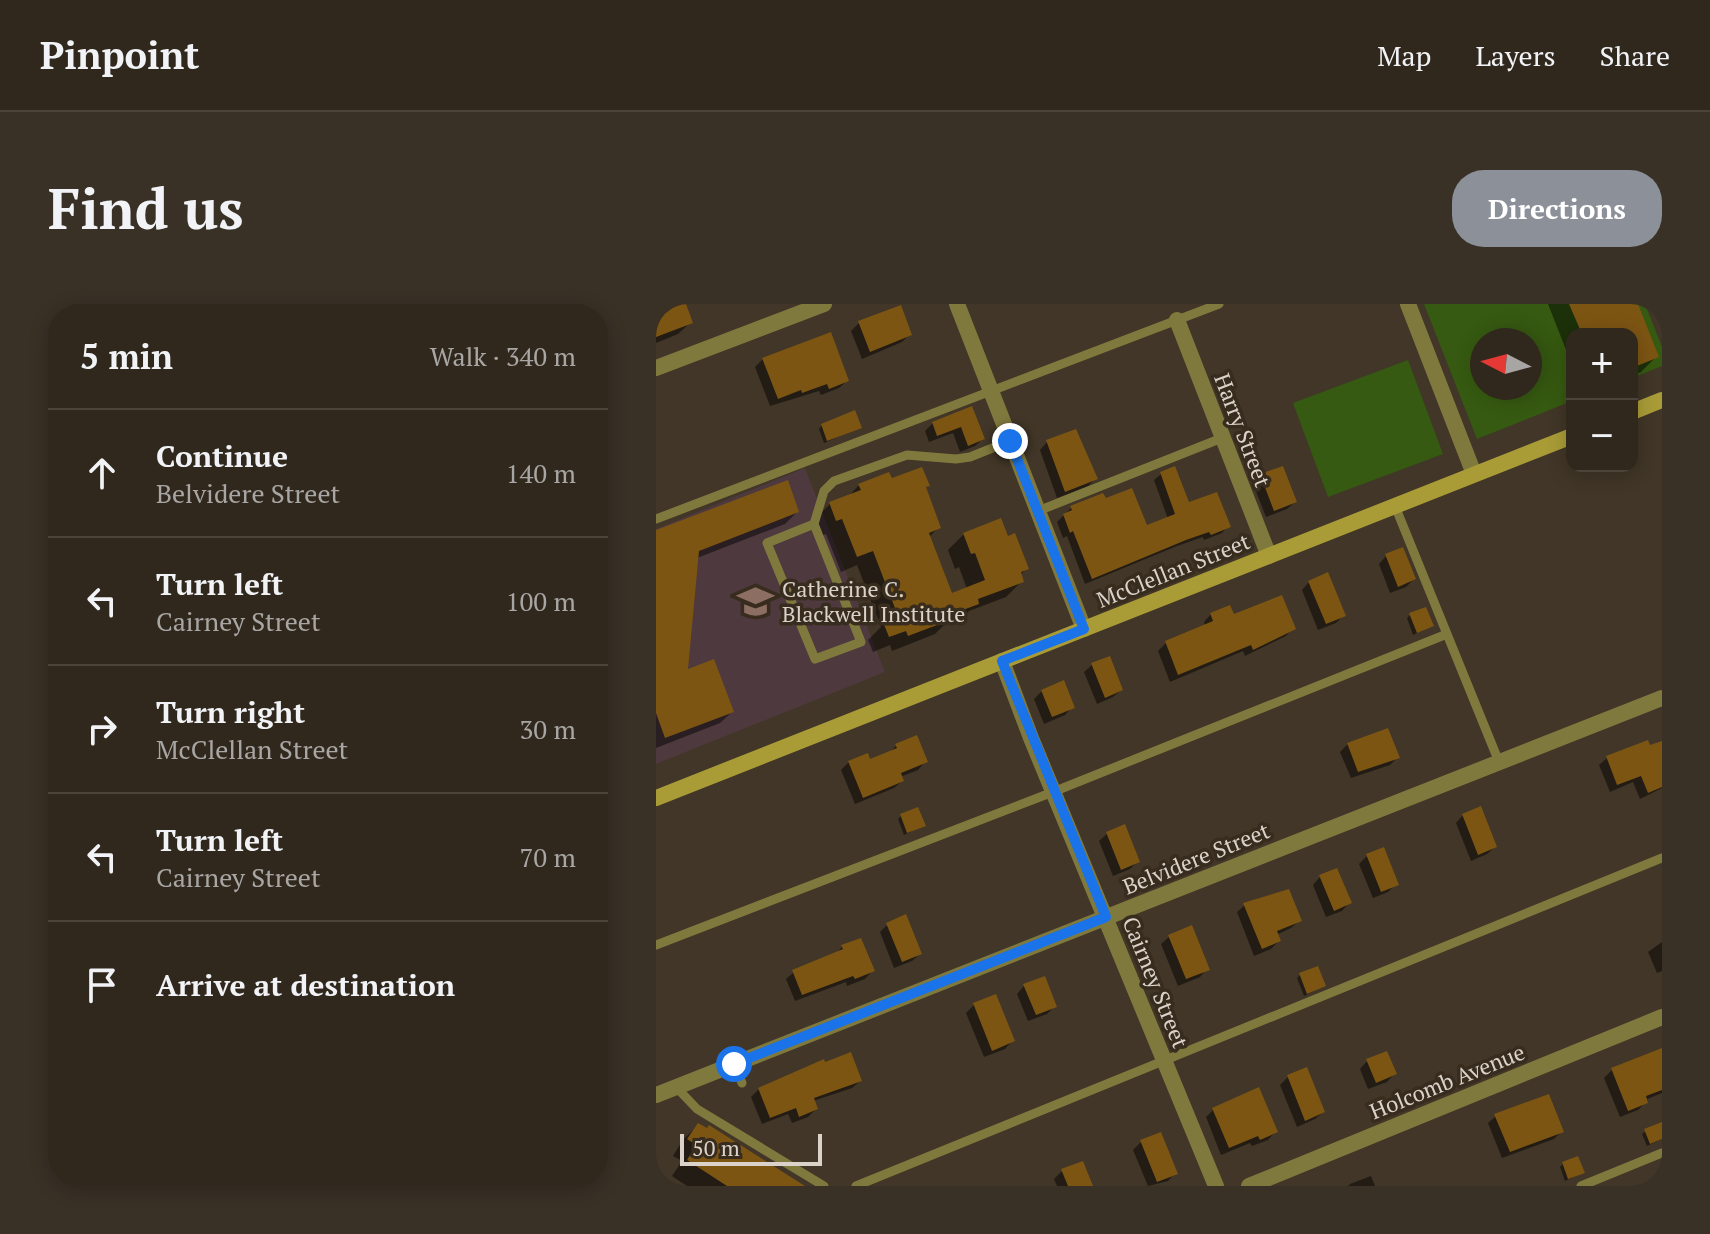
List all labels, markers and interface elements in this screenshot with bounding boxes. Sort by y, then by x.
text: Pinpoint [40,30,199,80]
text: Map [1377,37,1431,74]
text: Layers [1475,37,1556,74]
text: Share [1600,37,1670,74]
button: Directions [1452,170,1662,247]
text: Find us [48,171,244,245]
north arrow [1470,328,1542,400]
map controls [1566,328,1638,472]
button: + [1566,328,1638,400]
text: 5 min [80,334,173,379]
text: Walk · 340 m [430,339,576,373]
street label: Harry Street [1208,369,1278,491]
button: − [1566,400,1638,472]
route end [992,423,1028,459]
text: Continue [156,436,288,476]
icon: ahead [80,451,124,495]
text: 140 m [506,456,576,490]
text: Belvidere Street [156,476,340,510]
street label: McClellan Street [1092,526,1254,614]
text: Turn left [156,564,283,604]
place label: Catherine C. Blackwell Institute [782,574,965,628]
icon: left [80,579,124,623]
school or university icon: Catherine C. Blackwell Institute [737,582,775,620]
text: 100 m [506,584,576,618]
text: Cairney Street [156,604,321,638]
text: Turn right [156,692,305,732]
icon: right [80,707,124,751]
text: 30 m [520,712,576,746]
text: McClellan Street [156,732,348,766]
street label: Belvidere Street [1118,815,1274,901]
text: Turn left [156,820,283,860]
icon: left [80,835,124,879]
text: 70 m [520,840,576,874]
text: Cairney Street [156,860,321,894]
street label: Cairney Street [1116,912,1196,1052]
icon: arrive [80,963,124,1007]
text: Arrive at destination [156,965,455,1005]
street label: Holcomb Avenue [1365,1037,1529,1125]
route start [716,1046,752,1082]
scale bar [680,1130,822,1166]
text: 50 m [692,1133,740,1162]

